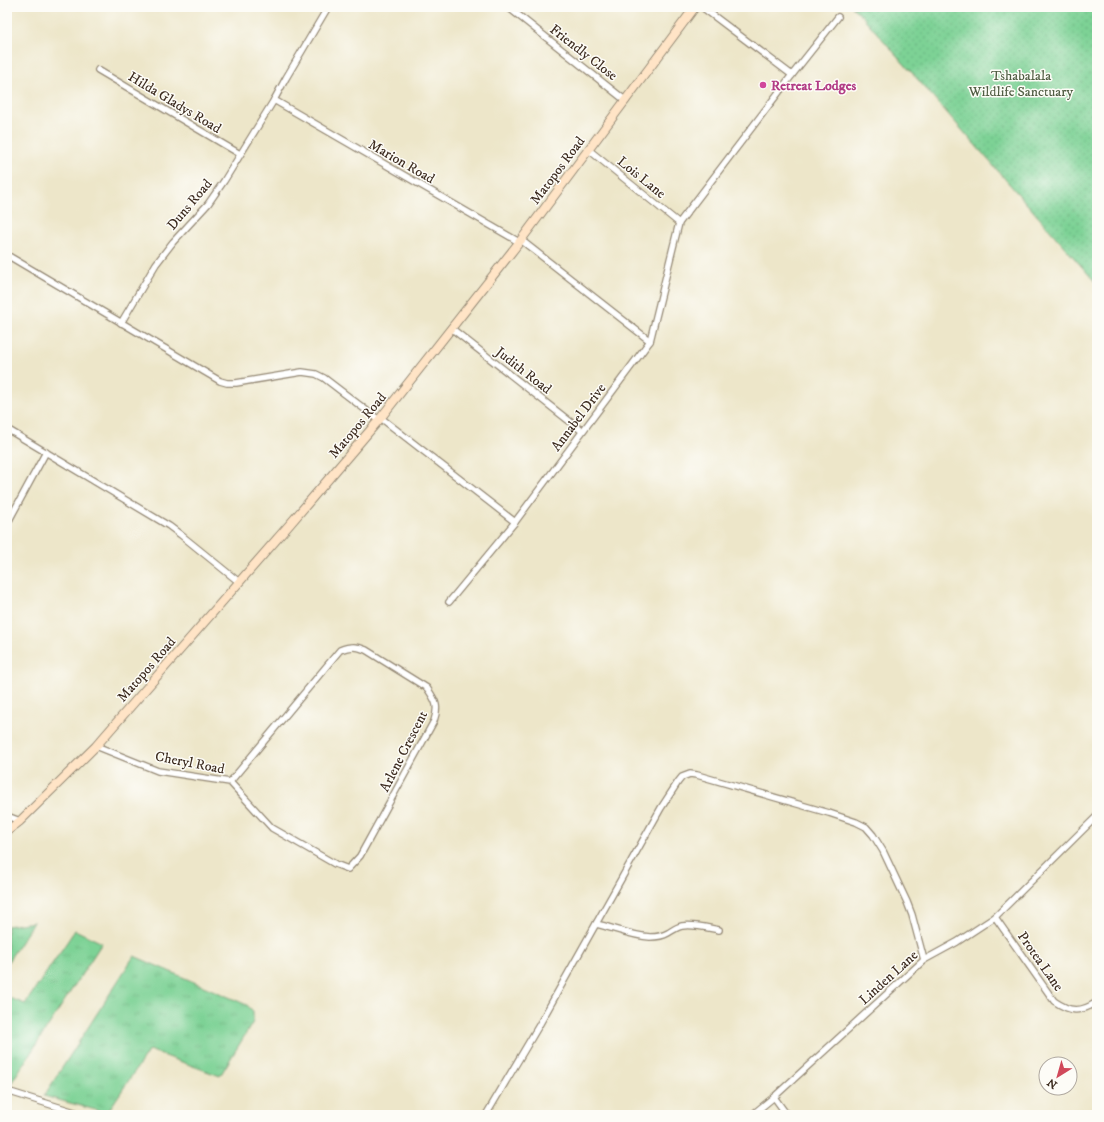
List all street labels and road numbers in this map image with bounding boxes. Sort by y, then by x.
street label: Friendly Close [546,21,621,85]
street label: Hilda Gladys Road [125,68,224,138]
street label: Matopos Road [526,133,589,208]
street label: Marion Road [365,136,438,188]
street label: Lois Lane [613,153,669,203]
street label: Duns Road [163,175,216,234]
street label: Judith Road [490,342,555,398]
street label: Annabel Drive [547,380,610,455]
street label: Matopos Road [325,389,391,462]
street label: Matopos Road [114,633,180,706]
street label: Arlene Crescent [376,707,432,795]
street label: Cheryl Road [154,747,226,779]
street label: Protea Lane [1013,928,1067,995]
street label: Linden Lane [855,946,922,1009]

